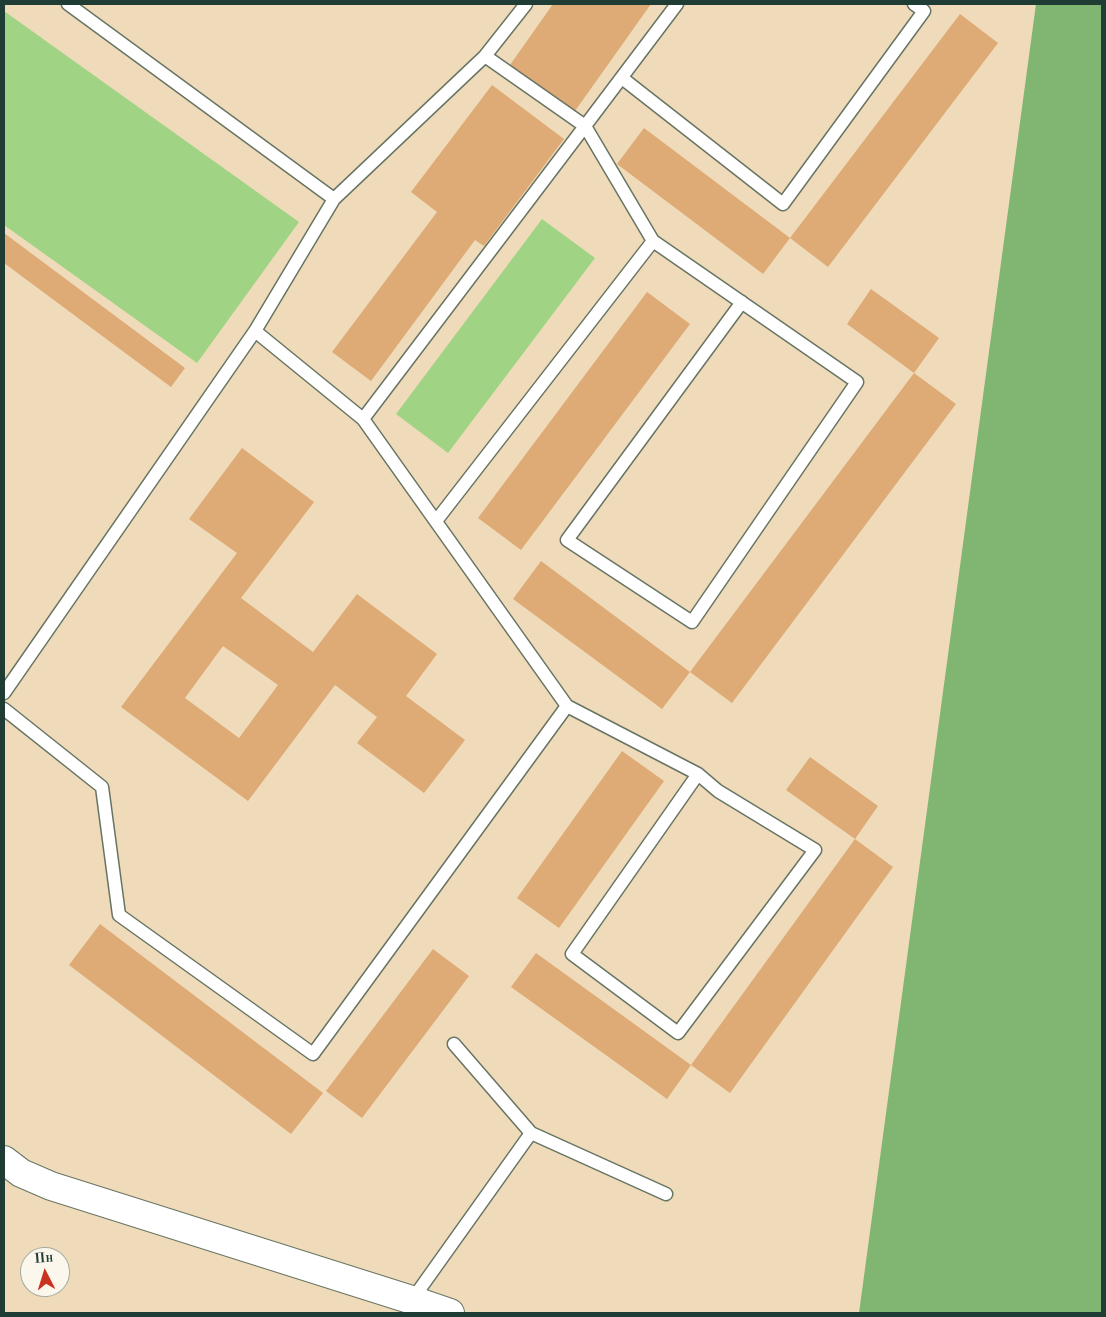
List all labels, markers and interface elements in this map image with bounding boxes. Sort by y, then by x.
north arrow [20,1247,70,1297]
text: Пн [34,1250,54,1266]

